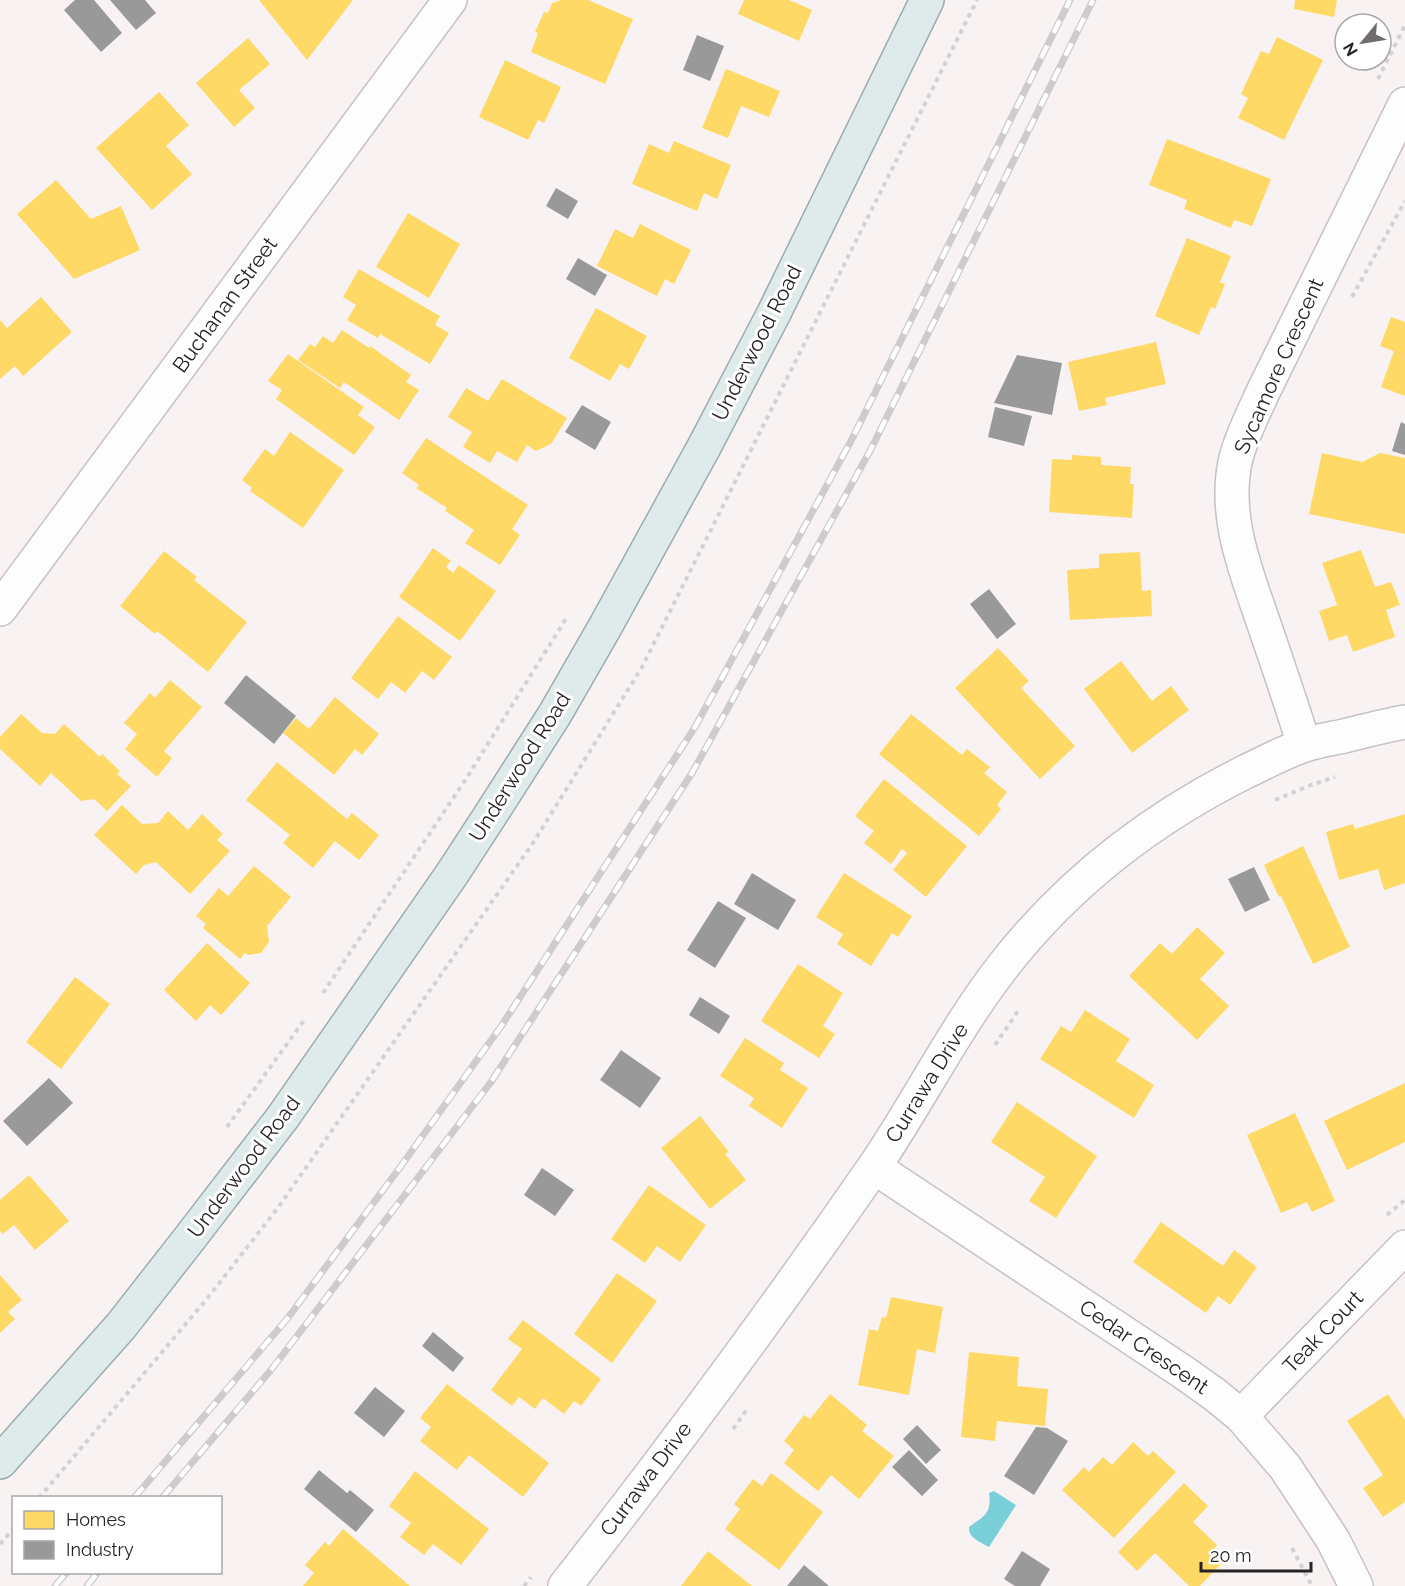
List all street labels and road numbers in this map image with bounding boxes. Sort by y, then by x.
street label: Buchanan Street [167,232,282,377]
street label: Underwood Road [707,261,807,425]
street label: Sycamore Crescent [1229,274,1329,458]
street label: Underwood Road [464,688,576,846]
street label: Currawa Drive [880,1018,973,1147]
street label: Underwood Road [182,1091,305,1243]
street label: Teak Court [1277,1285,1368,1378]
street label: Cedar Crescent [1075,1294,1214,1399]
street label: Currawa Drive [595,1417,697,1541]

